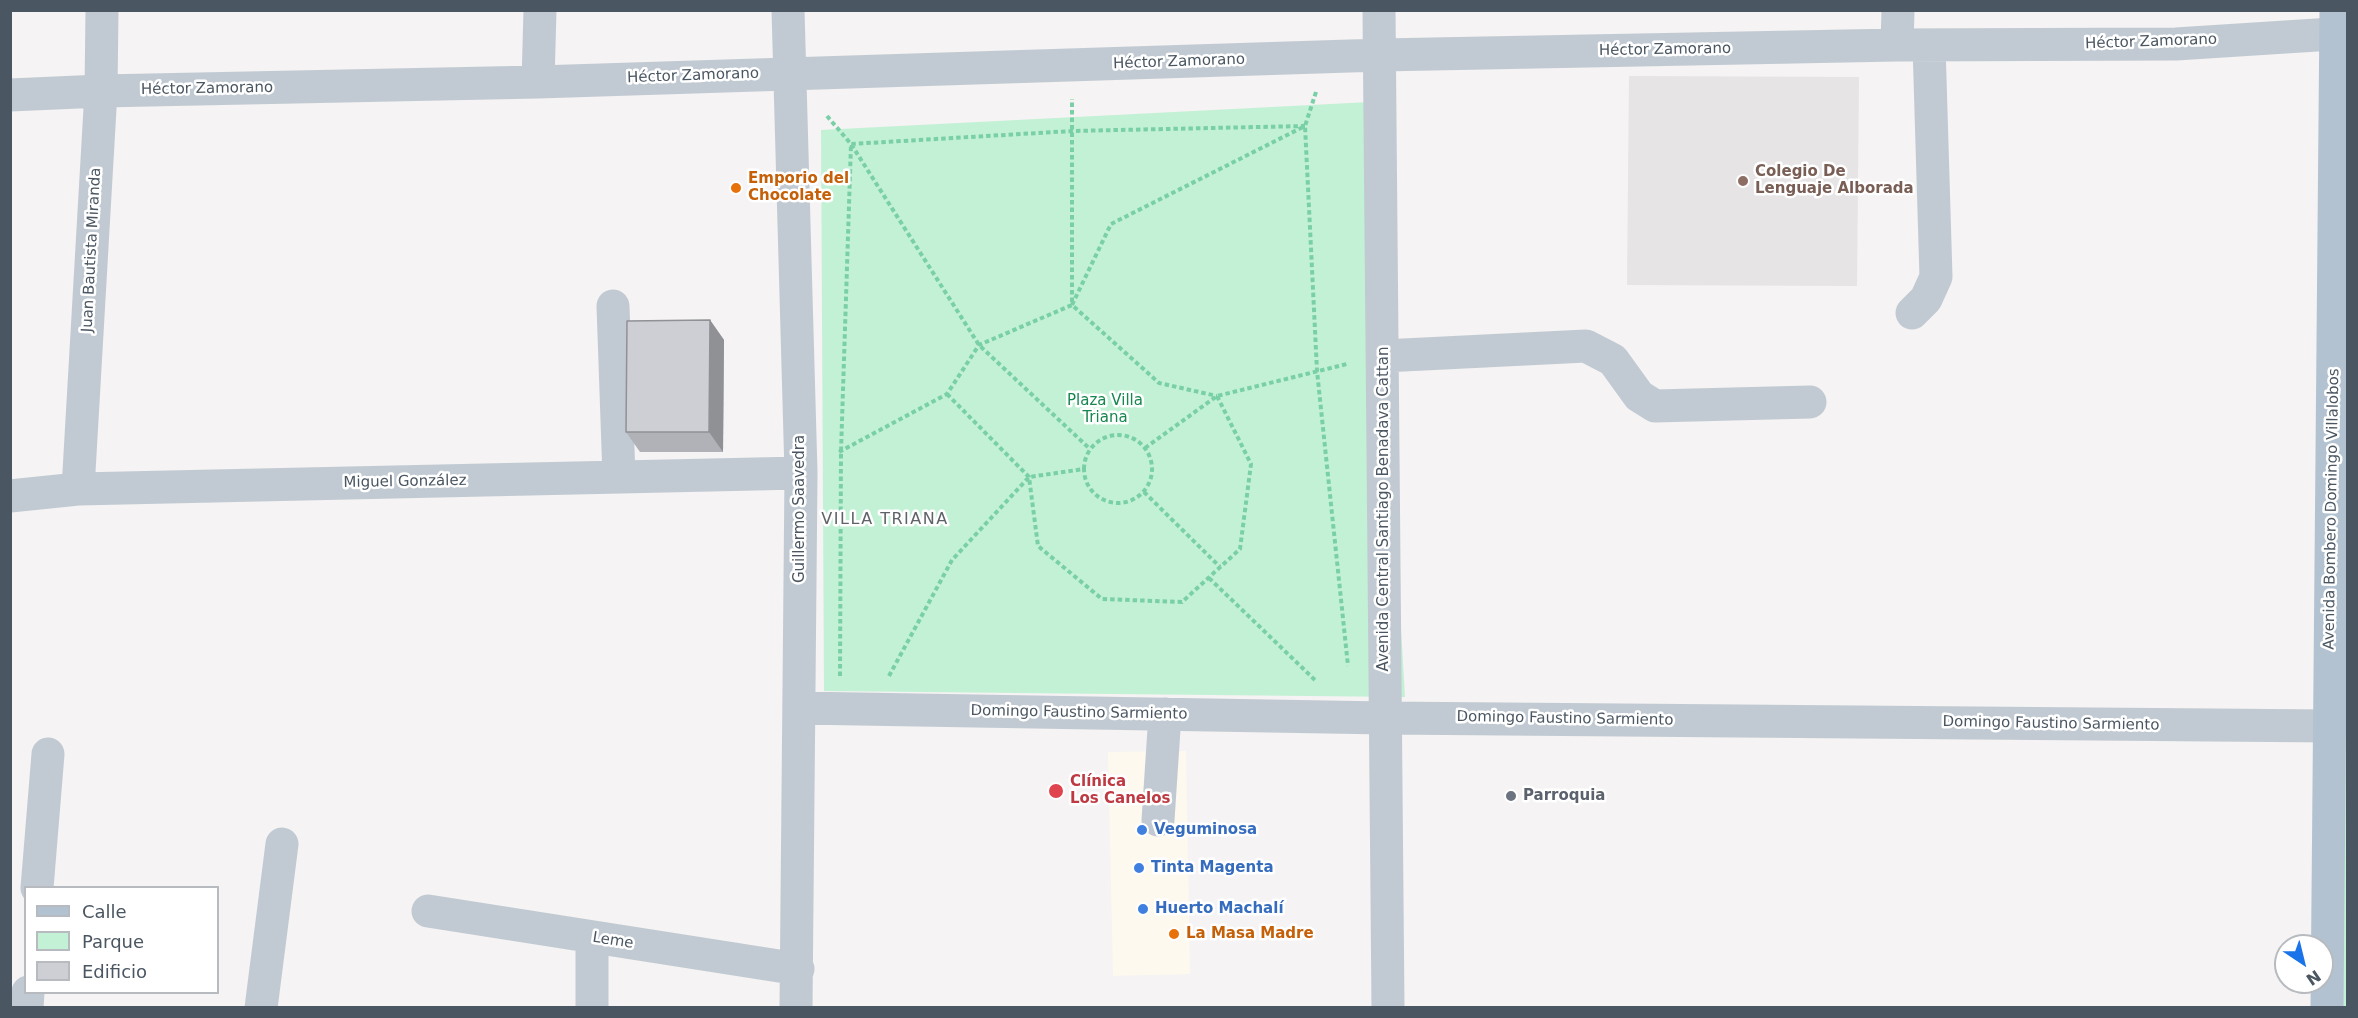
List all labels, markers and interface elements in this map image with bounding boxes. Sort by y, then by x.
street label: Héctor Zamorano [2085,31,2217,53]
street label: Héctor Zamorano [1599,40,1731,60]
street label: Héctor Zamorano [1113,51,1245,73]
street label: Héctor Zamorano [627,65,759,87]
street label: Héctor Zamorano [141,79,273,99]
place label: Colegio De Lenguaje Alborada [1755,163,1914,198]
street label: Juan Bautista Miranda [79,167,105,333]
place label: Emporio del Chocolate [748,170,849,205]
marker: Colegio De Lenguaje Alborada [1736,174,1750,188]
marker: Emporio del Chocolate [729,181,743,195]
street label: Avenida Central Santiago Benadava Cattan [1375,347,1393,671]
street label: Avenida Bombero Domingo Villalobos [2321,368,2343,650]
park label: Plaza Villa Triana [1067,392,1143,427]
street label: Guillermo Saavedra [791,435,809,583]
street label: Miguel González [343,472,467,492]
district label: VILLA TRIANA [821,510,949,530]
street label: Domingo Faustino Sarmiento [970,702,1188,724]
street label: Domingo Faustino Sarmiento [1456,708,1674,730]
street label: Domingo Faustino Sarmiento [1942,713,2160,735]
place label: Clínica Los Canelos [1070,773,1170,808]
marker: Clínica Los Canelos [1047,782,1065,800]
place label: Parroquia [1523,787,1605,805]
marker: Parroquia [1504,789,1518,803]
place label: Veguminosa [1154,821,1257,839]
marker: Veguminosa [1135,823,1149,837]
place label: Tinta Magenta [1151,859,1273,877]
marker: Tinta Magenta [1132,861,1146,875]
legend [24,886,219,994]
place label: Huerto Machalí [1155,900,1284,918]
text: Calle [82,901,127,922]
marker: Huerto Machalí [1136,902,1150,916]
place label: La Masa Madre [1186,925,1314,943]
marker: La Masa Madre [1167,927,1181,941]
street label: Leme [591,929,635,953]
text: Parque [82,931,144,952]
north arrow [2274,934,2334,994]
text: Edificio [82,961,147,982]
text: N [2303,966,2324,989]

